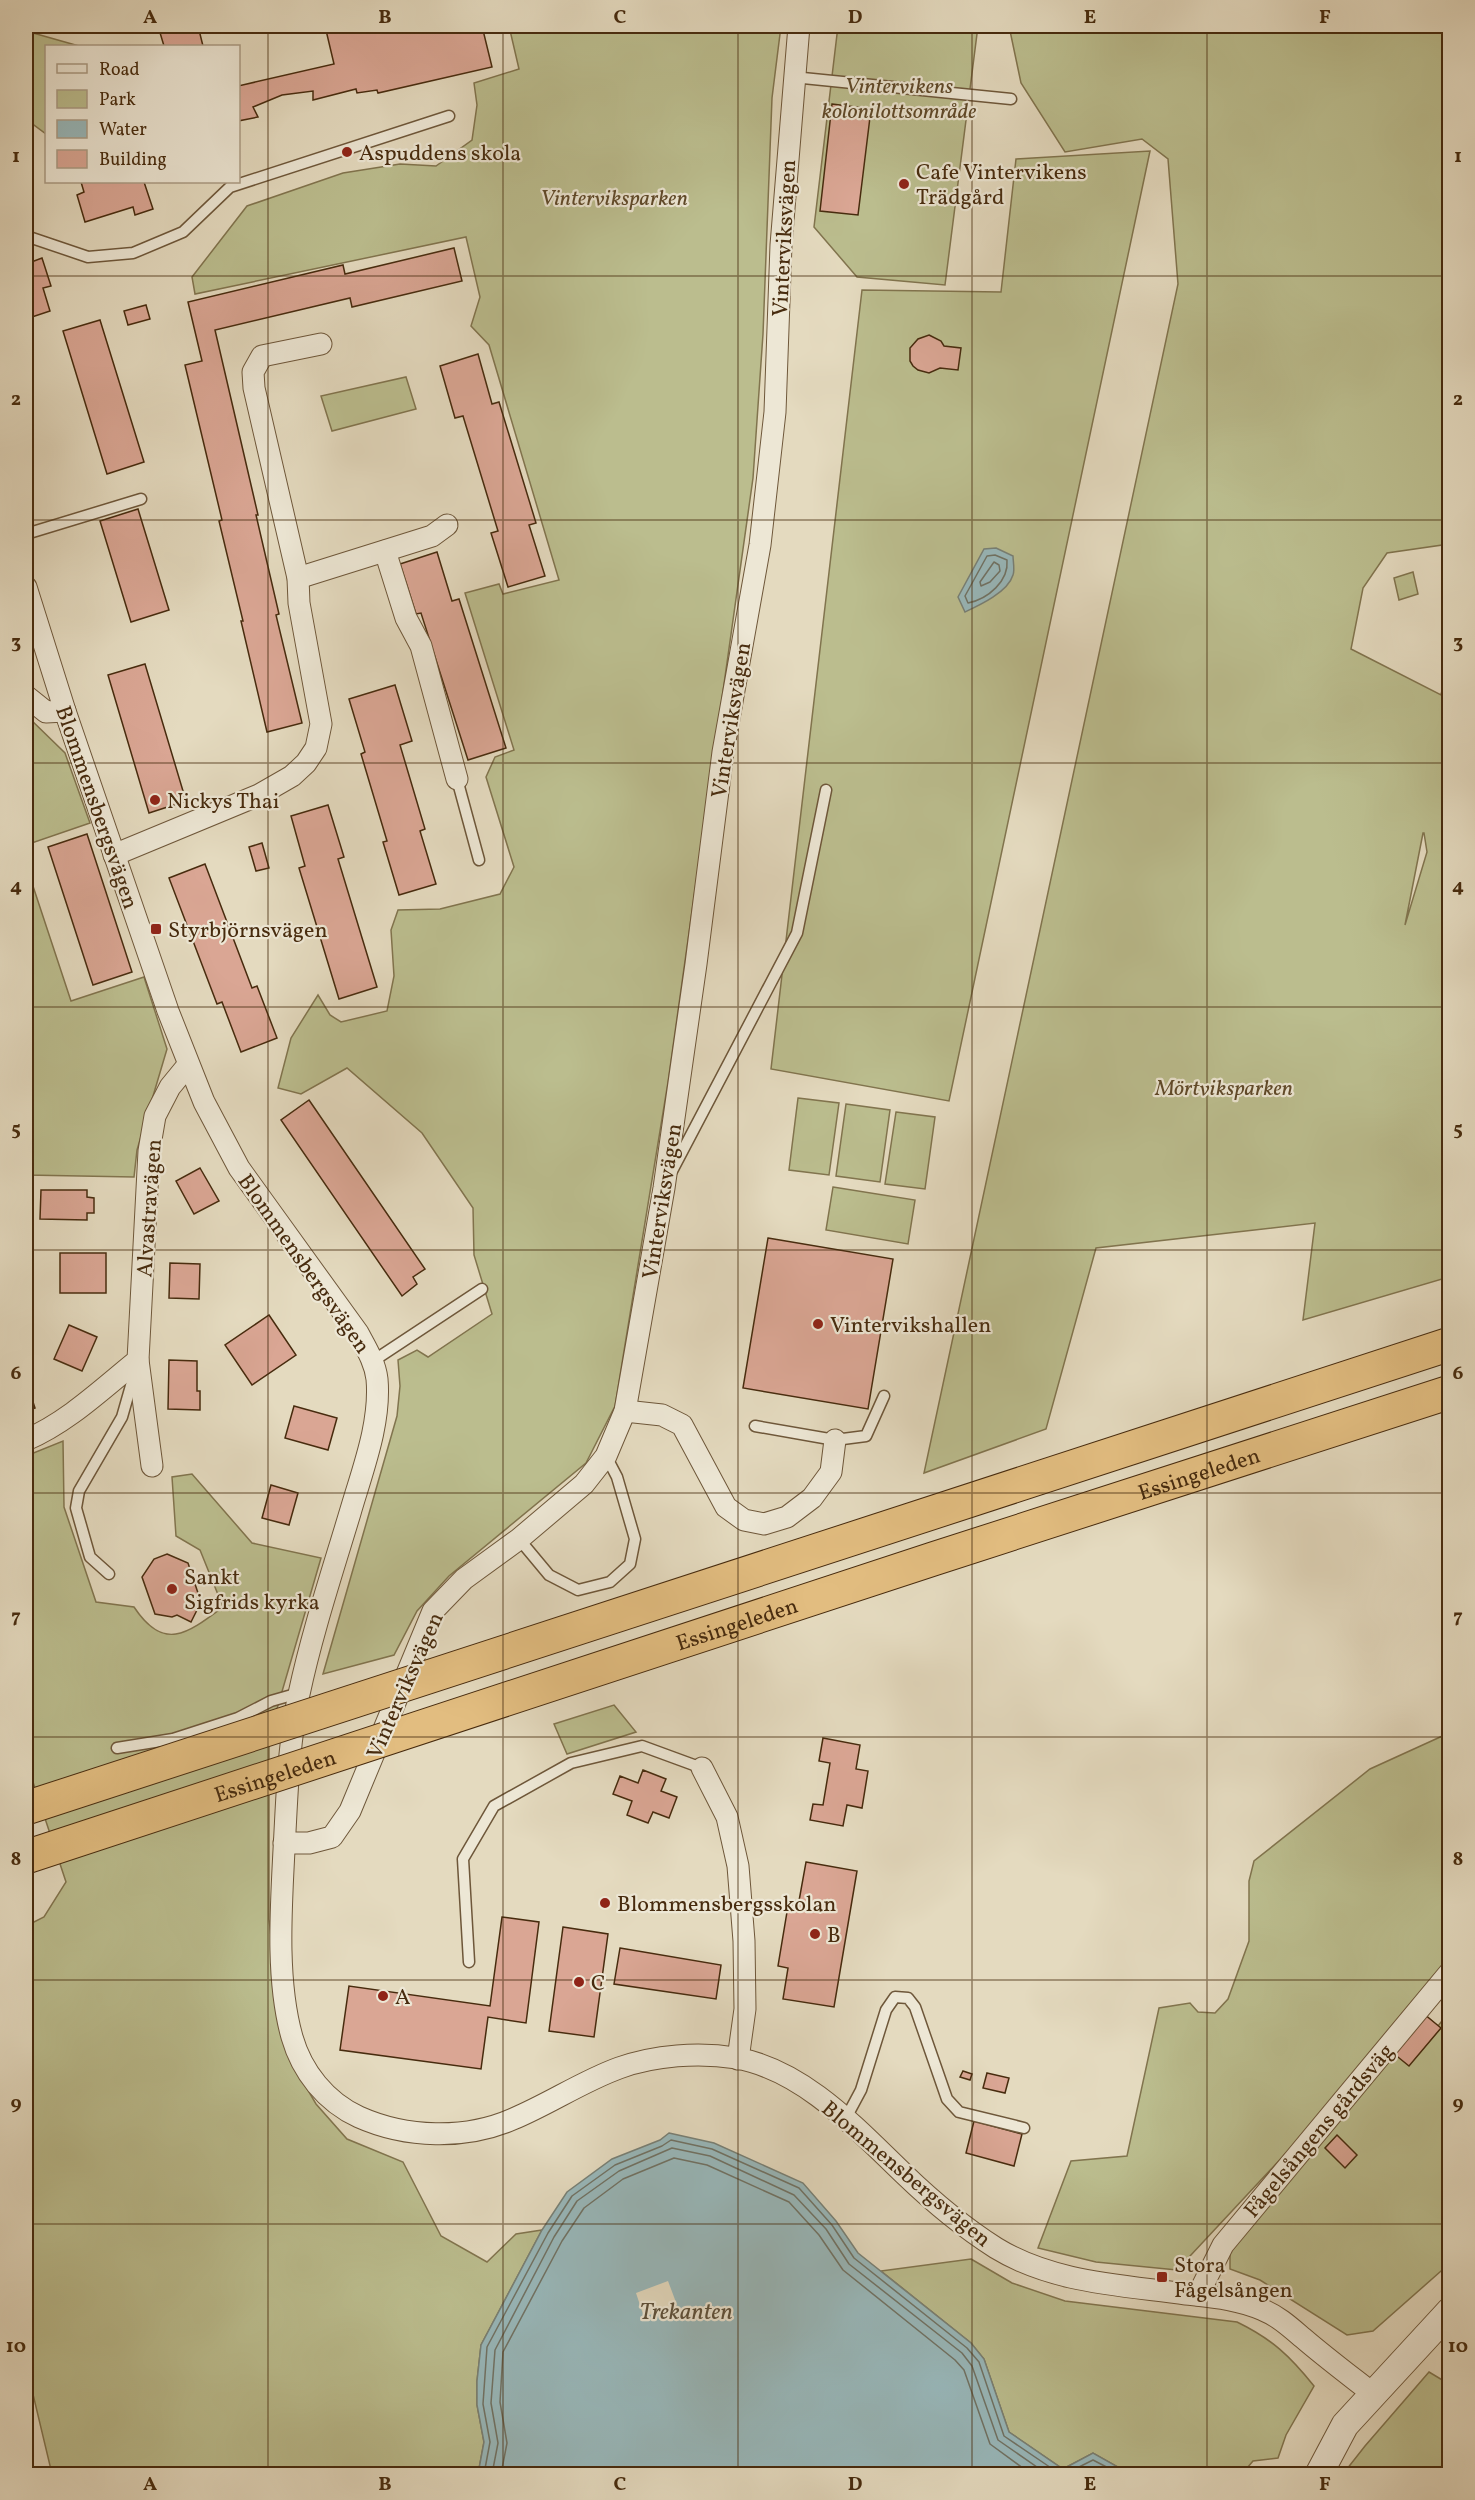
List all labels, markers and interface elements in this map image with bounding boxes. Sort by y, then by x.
text: A [143,4,157,32]
text: B [378,4,392,32]
text: C [614,4,627,32]
text: D [848,4,862,32]
text: E [1084,4,1096,32]
text: F [1319,4,1331,32]
legend [45,45,240,183]
text: Road [99,58,140,83]
park label: Vintervikens kolonilottsområde [822,72,976,128]
text: Park [99,88,136,113]
text: Water [99,118,147,143]
place label: Aspuddens skola [359,139,521,170]
text: 1 [12,143,20,171]
text: 1 [1454,143,1462,171]
marker: Aspuddens skola [340,145,354,159]
text: Building [99,148,167,173]
place label: Cafe Vintervikens Trädgård [916,158,1087,214]
street label: Vinterviksvägen [766,159,805,318]
marker: Cafe Vintervikens Trädgård [897,177,911,191]
park label: Vinterviksparken [540,184,688,215]
text: 2 [11,386,21,414]
text: 2 [1453,386,1463,414]
text: 3 [11,629,21,657]
text: 3 [1453,629,1463,657]
street label: Vinterviksvägen [705,640,760,801]
street label: Blommensbergsvägen [46,702,145,914]
place label: Nickys Thai [167,787,279,818]
marker: Nickys Thai [148,793,162,807]
text: 4 [10,873,22,901]
text: 4 [1452,873,1464,901]
place label: Styrbjörnsvägen [168,916,328,947]
marker: Styrbjörnsvägen [149,922,163,936]
park label: Mörtviksparken [1154,1074,1293,1105]
text: 5 [11,1116,21,1144]
text: 5 [1453,1116,1463,1144]
street label: Vinterviksvägen [636,1121,691,1282]
street label: Alvastravägen [130,1138,171,1278]
street label: Blommensbergsvägen [229,1168,377,1361]
place label: Vintervikshallen [830,1311,991,1342]
marker: Vintervikshallen [811,1317,825,1331]
text: 6 [11,1360,22,1388]
text: 6 [1453,1360,1464,1388]
street label: Essingeleden [1135,1441,1265,1510]
place label: Sankt Sigfrids kyrka [184,1563,320,1619]
marker: Sankt Sigfrids kyrka [165,1582,179,1596]
street label: Essingeleden [672,1591,802,1660]
text: 7 [11,1603,21,1631]
text: 7 [1453,1603,1463,1631]
street label: Vinterviksvägen [360,1608,452,1764]
street label: Essingeleden [211,1743,341,1812]
text: 8 [11,1846,21,1874]
text: 8 [1453,1846,1463,1874]
place label: Blommensbergsskolan [617,1890,836,1921]
marker: Blommensbergsskolan [598,1896,612,1910]
place label: B [827,1921,841,1952]
marker: B [808,1927,822,1941]
place label: C [591,1969,605,2000]
marker: C [572,1975,586,1989]
place label: A [395,1983,411,2014]
marker: A [376,1989,390,2003]
street label: Fågelsångens gårdsväg [1238,2038,1402,2226]
text: 9 [10,2090,22,2118]
text: 9 [1452,2090,1464,2118]
street label: Blommensbergsvägen [814,2095,997,2255]
place label: Stora Fågelsången [1174,2251,1293,2307]
marker: Stora Fågelsången [1155,2270,1169,2284]
water label: Trekanten [639,2296,733,2330]
text: 10 [6,2333,26,2361]
text: 10 [1448,2333,1468,2361]
text: A [143,2471,157,2499]
text: B [378,2471,392,2499]
text: C [614,2471,627,2499]
text: D [848,2471,862,2499]
text: E [1084,2471,1096,2499]
text: F [1319,2471,1331,2499]

